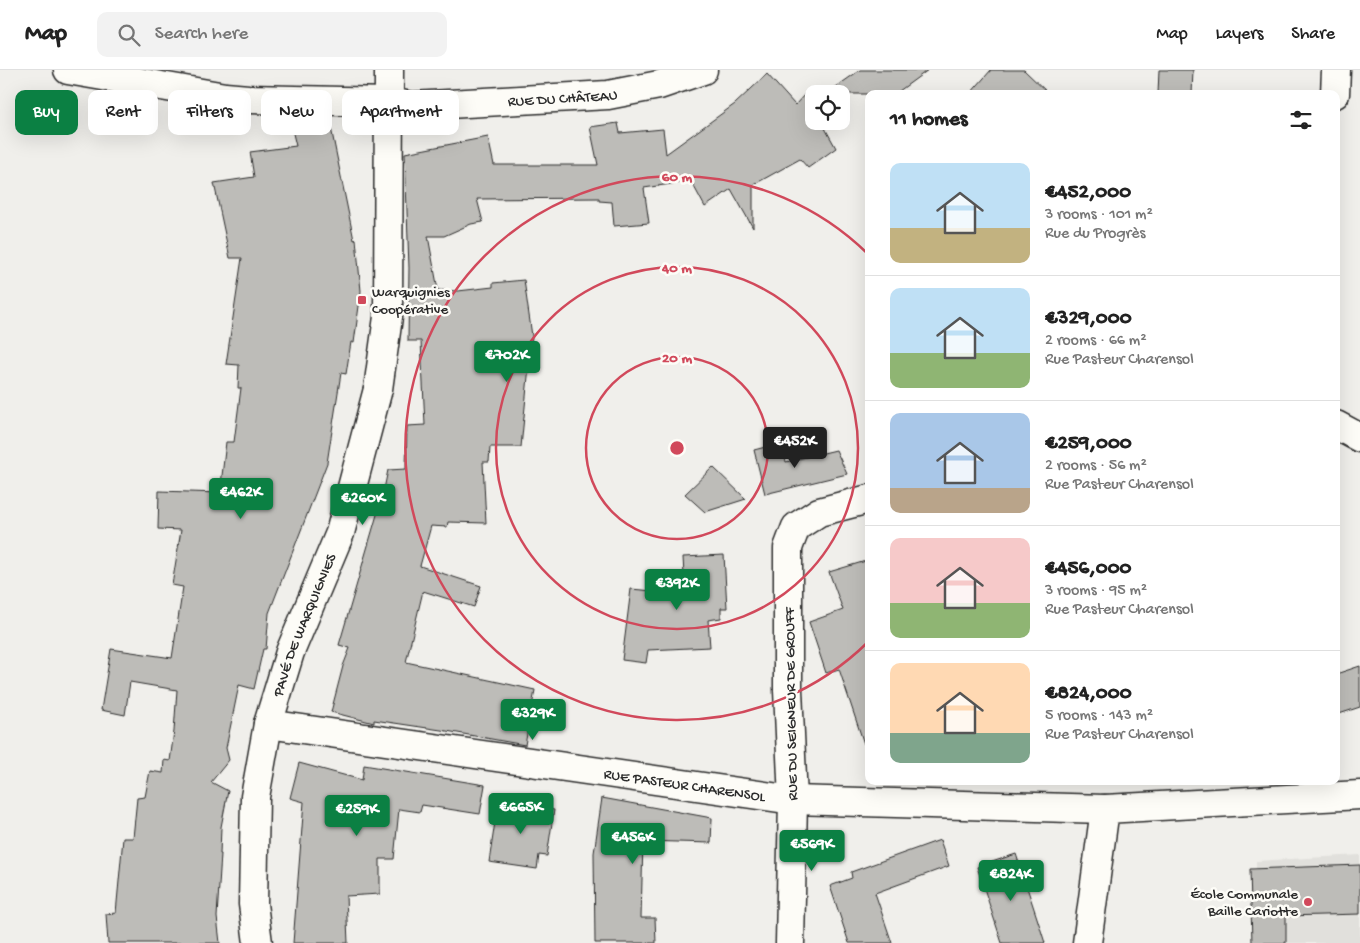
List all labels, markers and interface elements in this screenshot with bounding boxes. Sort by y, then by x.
search box [97,12,447,57]
text: Map [25,20,67,49]
icon: search [115,21,143,49]
text: Search here [155,23,248,46]
text: Map [1156,24,1188,45]
text: Layers [1216,24,1263,45]
text: Share [1291,24,1335,45]
map controls [805,85,850,130]
button: locate [805,85,850,130]
street label: RUE DU CHÂTEAU [507,86,619,112]
chip: Buy [15,90,78,135]
chip: Rent [88,90,158,135]
chip: Filters [168,90,251,135]
chip: New [261,90,332,135]
chip: Apartment [342,90,459,135]
icon: filters [1287,106,1315,134]
text: 11 homes [890,108,968,133]
text: 60 m [662,169,693,187]
text: €452,000 [1045,181,1131,206]
icon: home [930,183,990,243]
text: 3 rooms · 101 m² [1045,206,1153,225]
text: Rue du Progrès [1045,225,1145,244]
text: 40 m [661,260,692,278]
place label: Warquignies Coopérative [372,284,450,319]
marker: Warquignies Coopérative [356,294,368,306]
text: €329,000 [1045,307,1132,332]
icon: home [930,308,990,368]
text: 2 rooms · 66 m² [1045,332,1146,351]
pin: €702K [472,340,542,383]
text: €702K [485,347,529,366]
text: 20 m [662,350,692,368]
text: Rue Pasteur Charensol [1045,351,1194,370]
pin: €452K [760,426,830,469]
text: €259,000 [1045,432,1132,457]
text: €452K [774,433,816,452]
icon: home [930,433,990,493]
centre of rings [668,439,686,457]
text: 2 rooms · 56 m² [1045,457,1147,476]
text: Rue Pasteur Charensol [1045,476,1194,495]
pin: €462K [206,478,276,520]
text: €462K [220,484,262,503]
pin: €260K [328,484,398,526]
text: €260K [341,490,385,509]
street label: PAVÉ DE WARQUIGNIES [270,551,341,700]
text: €456,000 [1045,557,1132,582]
icon: home [930,558,990,618]
pin: €392K [642,568,712,611]
text: €392K [656,575,698,594]
text: 3 rooms · 95 m² [1045,582,1147,601]
text: Rue Pasteur Charensol [1045,601,1194,620]
street label: RUE DU SEIGNEUR DE GROUFF [781,606,803,801]
text: €824,000 [1045,682,1132,707]
icon: home [930,683,990,743]
pin: €329K [498,698,568,741]
text: €329K [512,705,554,724]
text: 5 rooms · 143 m² [1045,707,1153,726]
text: Rue Pasteur Charensol [1045,726,1194,745]
street label: RUE PASTEUR CHARENSOL [602,766,767,807]
pin: €665K [486,792,556,835]
pin: €259K [322,794,392,837]
text: €665K [500,799,542,818]
text: €259K [336,801,378,820]
pin: €456K [598,822,668,865]
text: €456K [612,829,654,848]
pin: €569K [777,830,847,872]
text: €569K [791,836,833,855]
pin: €824K [976,860,1046,902]
text: €824K [990,866,1032,885]
place label: École Communale Baille Cariotte [1190,886,1298,921]
marker: École Communale Baille Cariotte [1302,896,1314,908]

